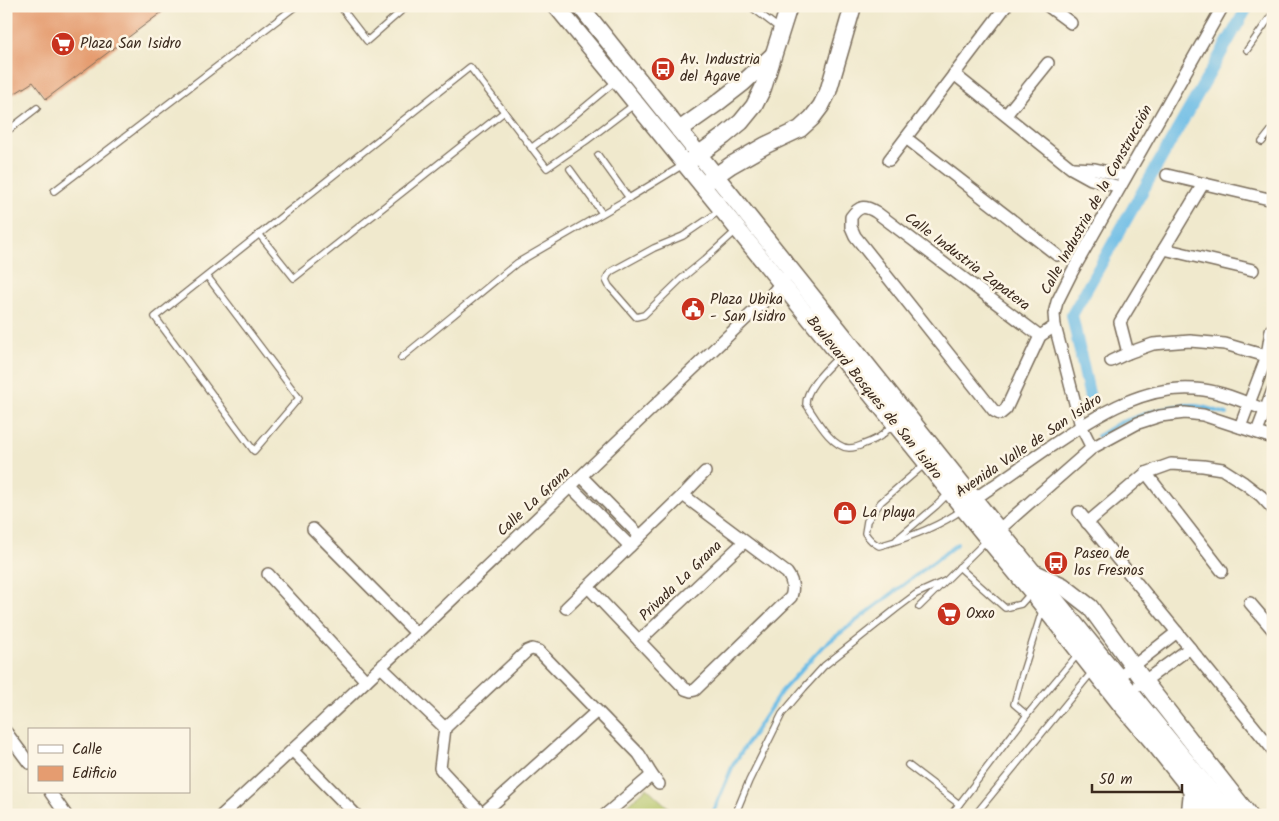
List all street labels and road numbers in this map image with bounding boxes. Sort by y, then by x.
street label: Calle Industria de la Construcción [1035,101,1159,299]
street label: Calle Industria Zapatera [899,207,1035,317]
street label: Boulevard Bosques de San Isidro [800,311,948,485]
street label: Avenida Valle de San Isidro [951,388,1107,504]
street label: Calle La Grana [492,461,576,543]
street label: Privada La Grana [634,535,728,627]

